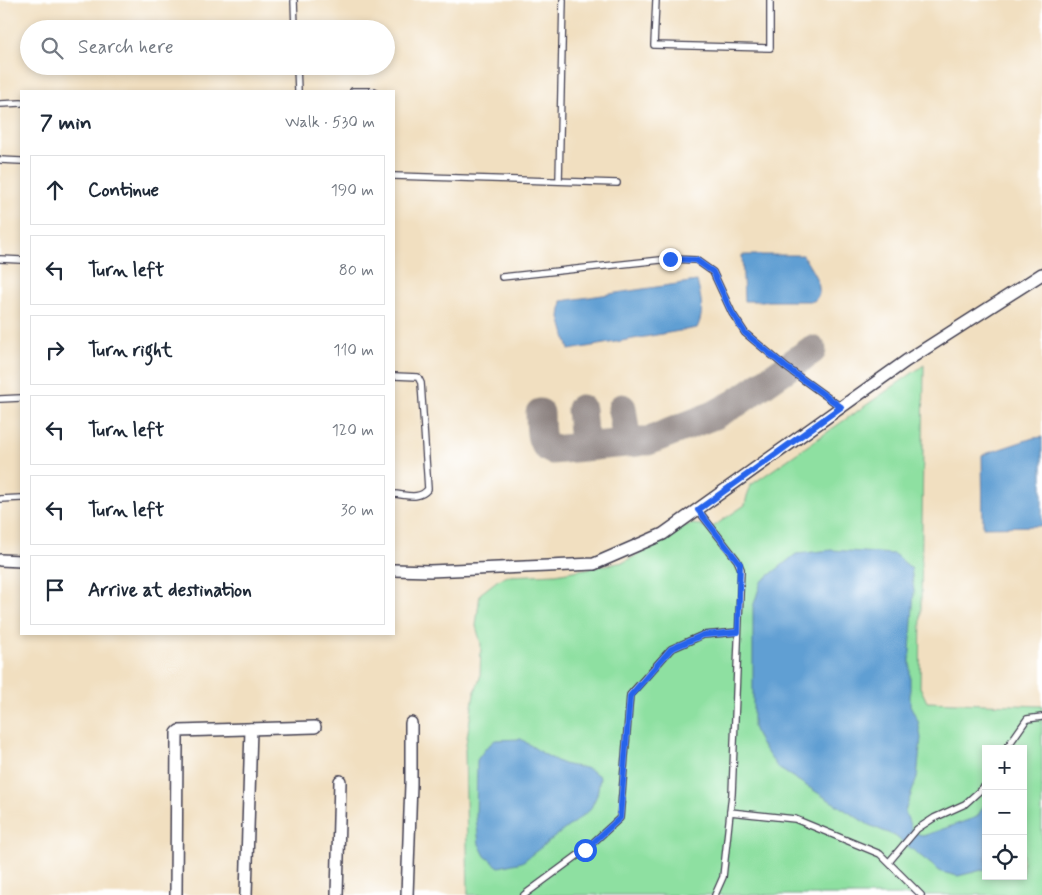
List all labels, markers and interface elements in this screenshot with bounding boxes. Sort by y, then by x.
search box [20,20,395,75]
icon: search [38,34,66,62]
text: Search here [78,35,174,60]
text: 7 min [40,109,92,137]
text: Walk · 530 m [285,112,375,133]
icon: ahead [41,176,69,204]
text: Continue [88,178,159,203]
text: 190 m [331,180,374,201]
route end [659,248,682,271]
icon: left [41,256,69,284]
text: Turn left [88,258,164,283]
text: 80 m [339,260,374,281]
icon: right [41,336,69,364]
text: Turn right [88,338,172,363]
text: 110 m [333,340,374,361]
icon: left [41,416,69,444]
text: Turn left [88,418,164,443]
text: 120 m [332,420,374,441]
icon: left [41,496,69,524]
text: Turn left [88,498,164,523]
text: 30 m [341,500,374,521]
icon: arrive [41,576,69,604]
text: Arrive at destination [88,578,252,603]
map controls [982,745,1027,880]
button: + [982,745,1027,790]
button: − [982,790,1027,835]
button: locate [982,835,1027,880]
route start [574,839,597,862]

